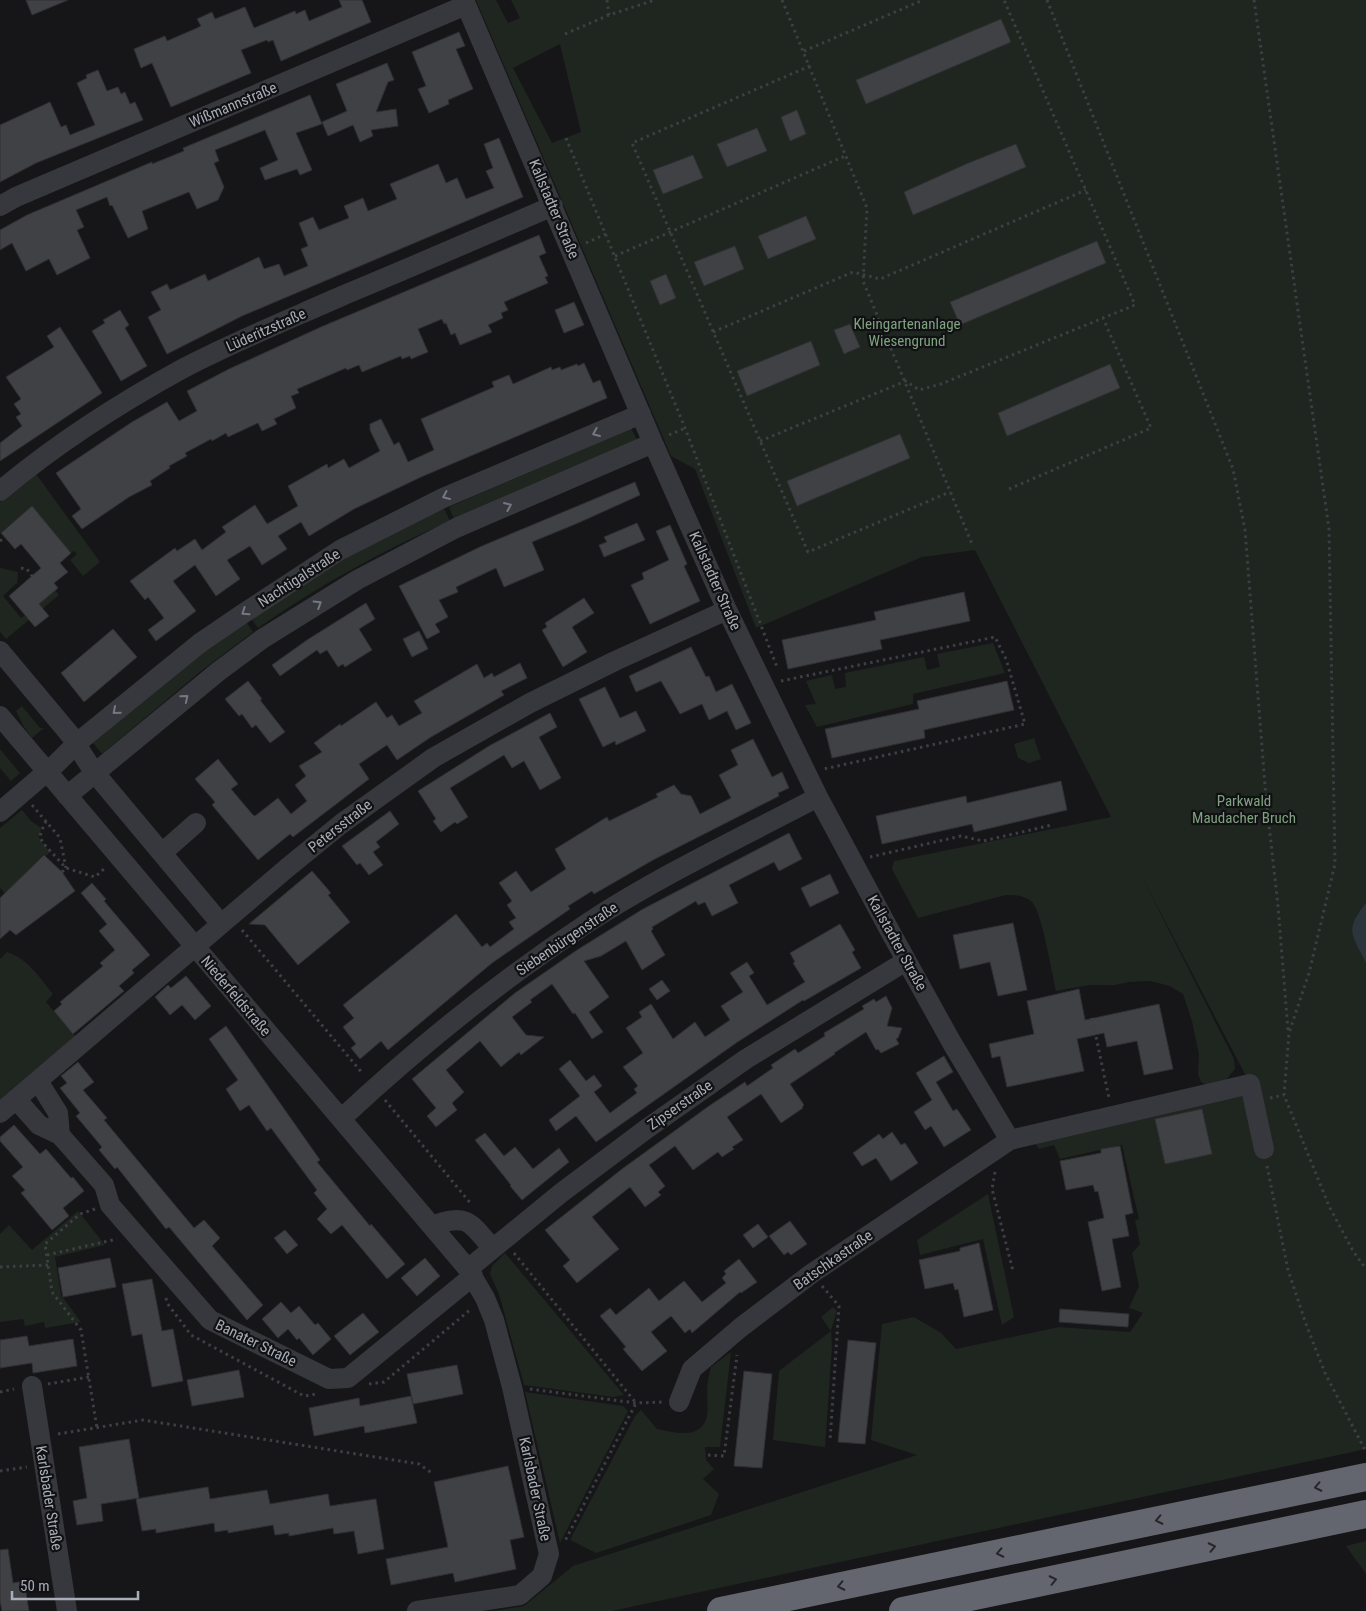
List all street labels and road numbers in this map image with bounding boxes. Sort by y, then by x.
street label: Wißmannstraße [187,78,279,132]
street label: Kallstadter Straße [525,157,583,261]
street label: Lüderitzstraße [223,304,309,356]
street label: Kallstadter Straße [685,529,745,633]
street label: Nachtigalstraße [255,545,343,611]
street label: Petersstraße [305,796,375,856]
street label: Kallstadter Straße [863,892,931,994]
street label: Siebenbürgenstraße [513,898,621,980]
street label: Niederfeldstraße [197,952,275,1040]
street label: Zipserstraße [644,1076,716,1134]
street label: Batschkastraße [790,1226,876,1294]
street label: Banater Straße [213,1316,299,1370]
street label: Karlsbader Straße [515,1435,555,1543]
street label: Karlsbader Straße [32,1444,66,1552]

